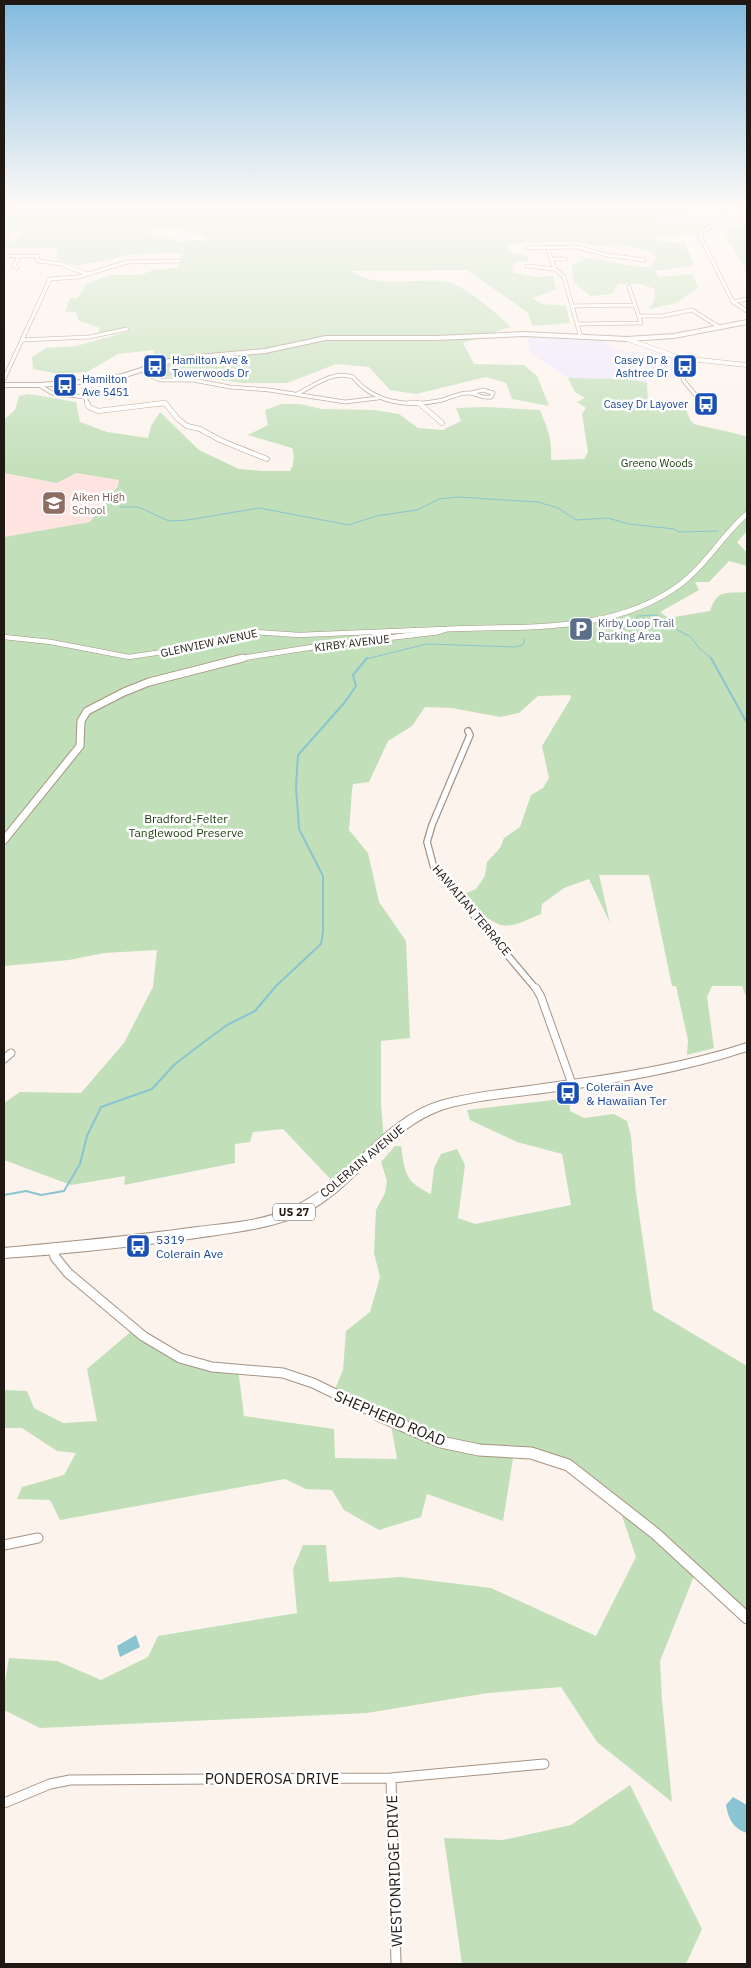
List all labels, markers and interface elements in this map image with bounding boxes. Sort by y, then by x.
bus stop icon: Hamilton Ave & Towerwoods Dr [142,353,168,379]
place label: Hamilton Ave & Towerwoods Dr [172,353,249,380]
place label: Casey Dr & Ashtree Dr [614,353,668,380]
bus stop icon: Casey Dr & Ashtree Dr [672,353,698,379]
bus stop icon: Hamilton Ave 5451 [52,372,78,398]
place label: Hamilton Ave 5451 [82,372,130,399]
bus stop icon: Casey Dr Layover [693,391,719,417]
place label: Casey Dr Layover [604,397,688,411]
park label: Greeno Woods [621,456,693,470]
school or university icon: Aiken High School [41,490,67,516]
place label: Aiken High School [72,490,125,517]
parking icon: Kirby Loop Trail Parking Area [568,616,594,642]
place label: Kirby Loop Trail Parking Area [598,616,674,643]
street label: GLENVIEW AVENUE [159,626,259,660]
street label: KIRBY AVENUE [314,631,390,655]
park label: Bradford-Felter Tanglewood Preserve [128,811,244,840]
street label: HAWAIIAN TERRACE [430,861,514,959]
place label: Colerain Ave & Hawaiian Ter [586,1079,667,1108]
bus stop icon: Colerain Ave & Hawaiian Ter [555,1080,581,1106]
street label: COLERAIN AVENUE [317,1121,407,1201]
road number: US 27 [273,1204,315,1220]
place label: 5319 Colerain Ave [156,1232,224,1261]
bus stop icon: 5319 Colerain Ave [125,1233,151,1259]
street label: SHEPHERD ROAD [331,1386,449,1450]
street label: PONDEROSA DRIVE [205,1769,339,1788]
street label: WESTONRIDGE DRIVE [382,1795,406,1947]

